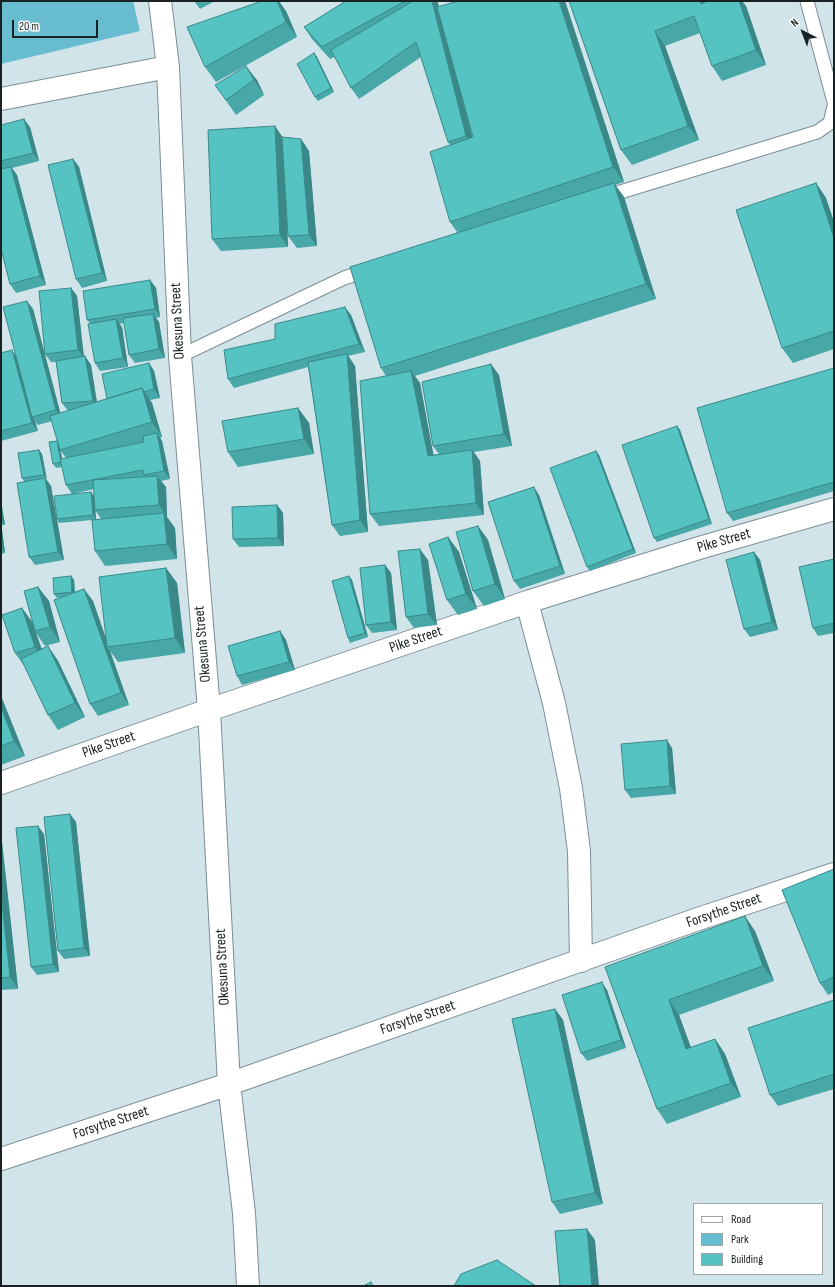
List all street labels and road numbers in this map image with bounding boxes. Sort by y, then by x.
street label: Okesuna Street [167,282,189,360]
street label: Pike Street [695,525,753,557]
street label: Okesuna Street [191,605,215,683]
street label: Pike Street [387,623,445,657]
street label: Pike Street [80,728,138,762]
street label: Forsythe Street [684,890,764,932]
street label: Okesuna Street [212,928,234,1006]
street label: Forsythe Street [378,997,458,1039]
street label: Forsythe Street [71,1102,151,1144]

